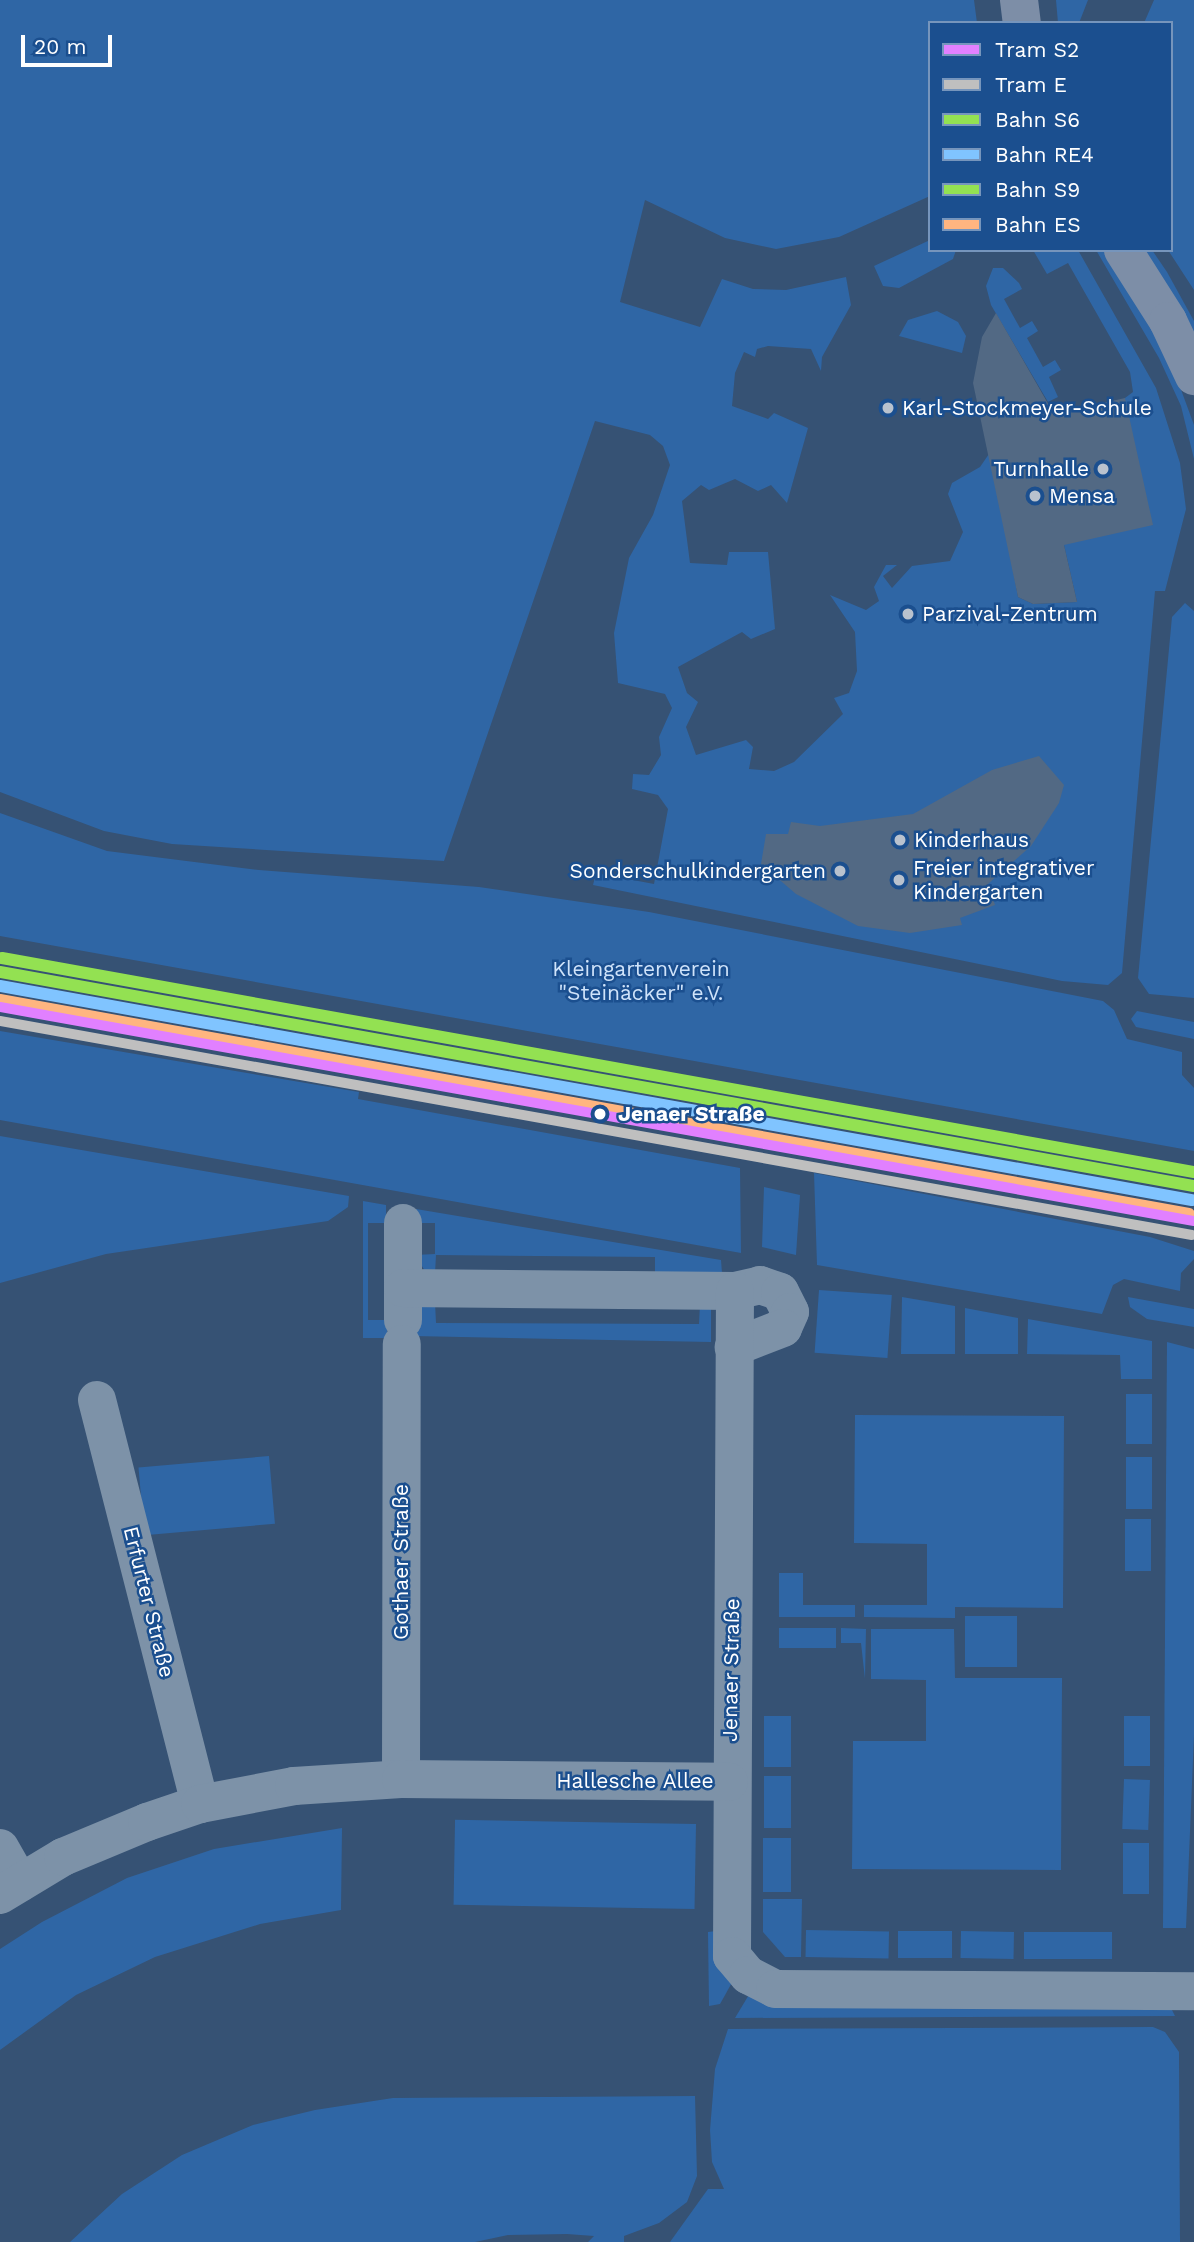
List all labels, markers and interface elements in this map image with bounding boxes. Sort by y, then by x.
scale bar [24,21,116,65]
legend [928,21,1173,252]
text: 20 m [34,34,86,59]
text: Tram S2 [995,37,1079,62]
text: Tram E [995,72,1067,97]
text: Bahn S6 [995,107,1080,132]
text: Bahn RE4 [995,142,1094,167]
text: Bahn S9 [995,177,1080,202]
text: Bahn ES [995,212,1081,237]
place label: Karl-Stockmeyer-Schule [902,395,1152,421]
marker: Karl-Stockmeyer-Schule [880,400,896,416]
place label: Turnhalle [993,456,1089,482]
marker: Turnhalle [1095,461,1111,477]
place label: Mensa [1049,483,1115,509]
marker: Mensa [1027,488,1043,504]
place label: Parzival-Zentrum [922,601,1098,627]
marker: Parzival-Zentrum [900,606,916,622]
place label: Kinderhaus [914,827,1029,853]
marker: Kinderhaus [892,832,908,848]
place label: Freier integrativer Kindergarten [913,855,1095,905]
place label: Sonderschulkindergarten [570,858,826,884]
marker: Sonderschulkindergarten [832,863,848,879]
marker: Freier integrativer Kindergarten [891,872,907,888]
park label: Kleingartenverein "Steinäcker" e.V. [552,956,730,1006]
place label: Jenaer Straße [618,1101,765,1127]
marker: Jenaer Straße [588,1102,612,1126]
street label: Gothaer Straße [388,1484,414,1640]
street label: Erfurter Straße [118,1524,180,1680]
street label: Jenaer Straße [717,1598,745,1742]
street label: Hallesche Allee [556,1768,714,1794]

